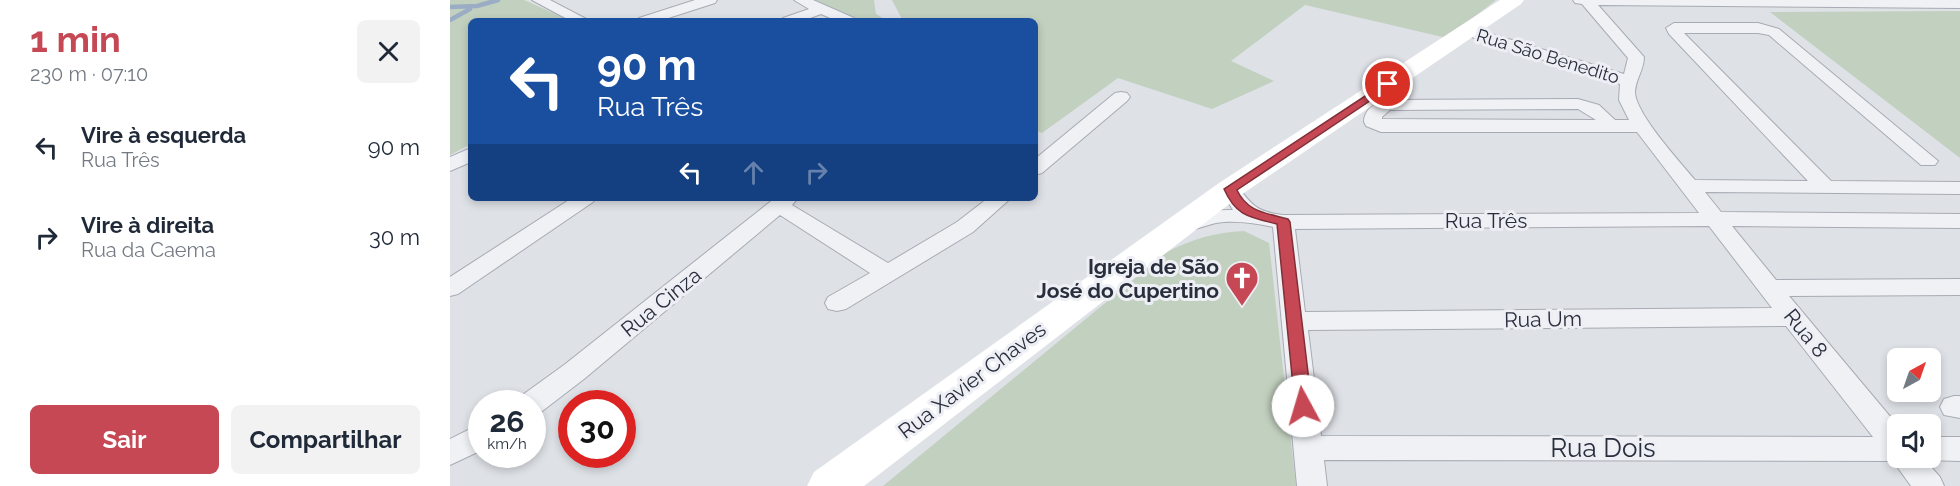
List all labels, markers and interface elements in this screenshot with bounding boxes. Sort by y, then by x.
text: 1 min [30,18,121,60]
button: close [357,20,420,83]
street label: Rua São Benedito [1474,24,1622,88]
text: 90 m [597,41,697,90]
icon: left [498,42,576,120]
pin [1362,58,1413,109]
text: 230 m · 07:10 [30,62,148,86]
icon: arrive [1371,67,1404,100]
text: Rua Três [597,91,703,122]
text: Vire à esquerda [81,122,246,148]
icon: left [30,131,63,164]
text: 90 m [368,134,420,160]
text: Rua Três [81,148,160,172]
icon: left [674,156,707,189]
icon: ahead [737,156,770,189]
icon: right [800,156,833,189]
street label: Rua Três [1445,208,1527,233]
text: Vire à direita [81,212,214,238]
icon: right [30,221,63,254]
text: 30 m [369,224,420,250]
text: Rua da Caema [81,238,216,262]
place label: Igreja de São José do Cupertino [1037,254,1219,303]
church icon: Igreja de São José do Cupertino [1224,260,1260,307]
street label: Rua Cinza [616,262,706,342]
street label: Rua 8 [1779,304,1833,362]
street label: Rua Um [1504,306,1582,332]
street label: Rua Xavier Chaves [893,316,1051,444]
north arrow [1887,348,1941,402]
map controls [1887,348,1941,468]
position arrow [1271,374,1335,438]
speed limit sign: 30 [558,390,636,468]
text: 26 [489,404,525,439]
button: Sair [30,405,219,474]
button: Compartilhar [231,405,420,474]
button: sound [1887,414,1941,468]
street label: Rua Dois [1550,433,1656,463]
text: km/h [487,435,527,453]

